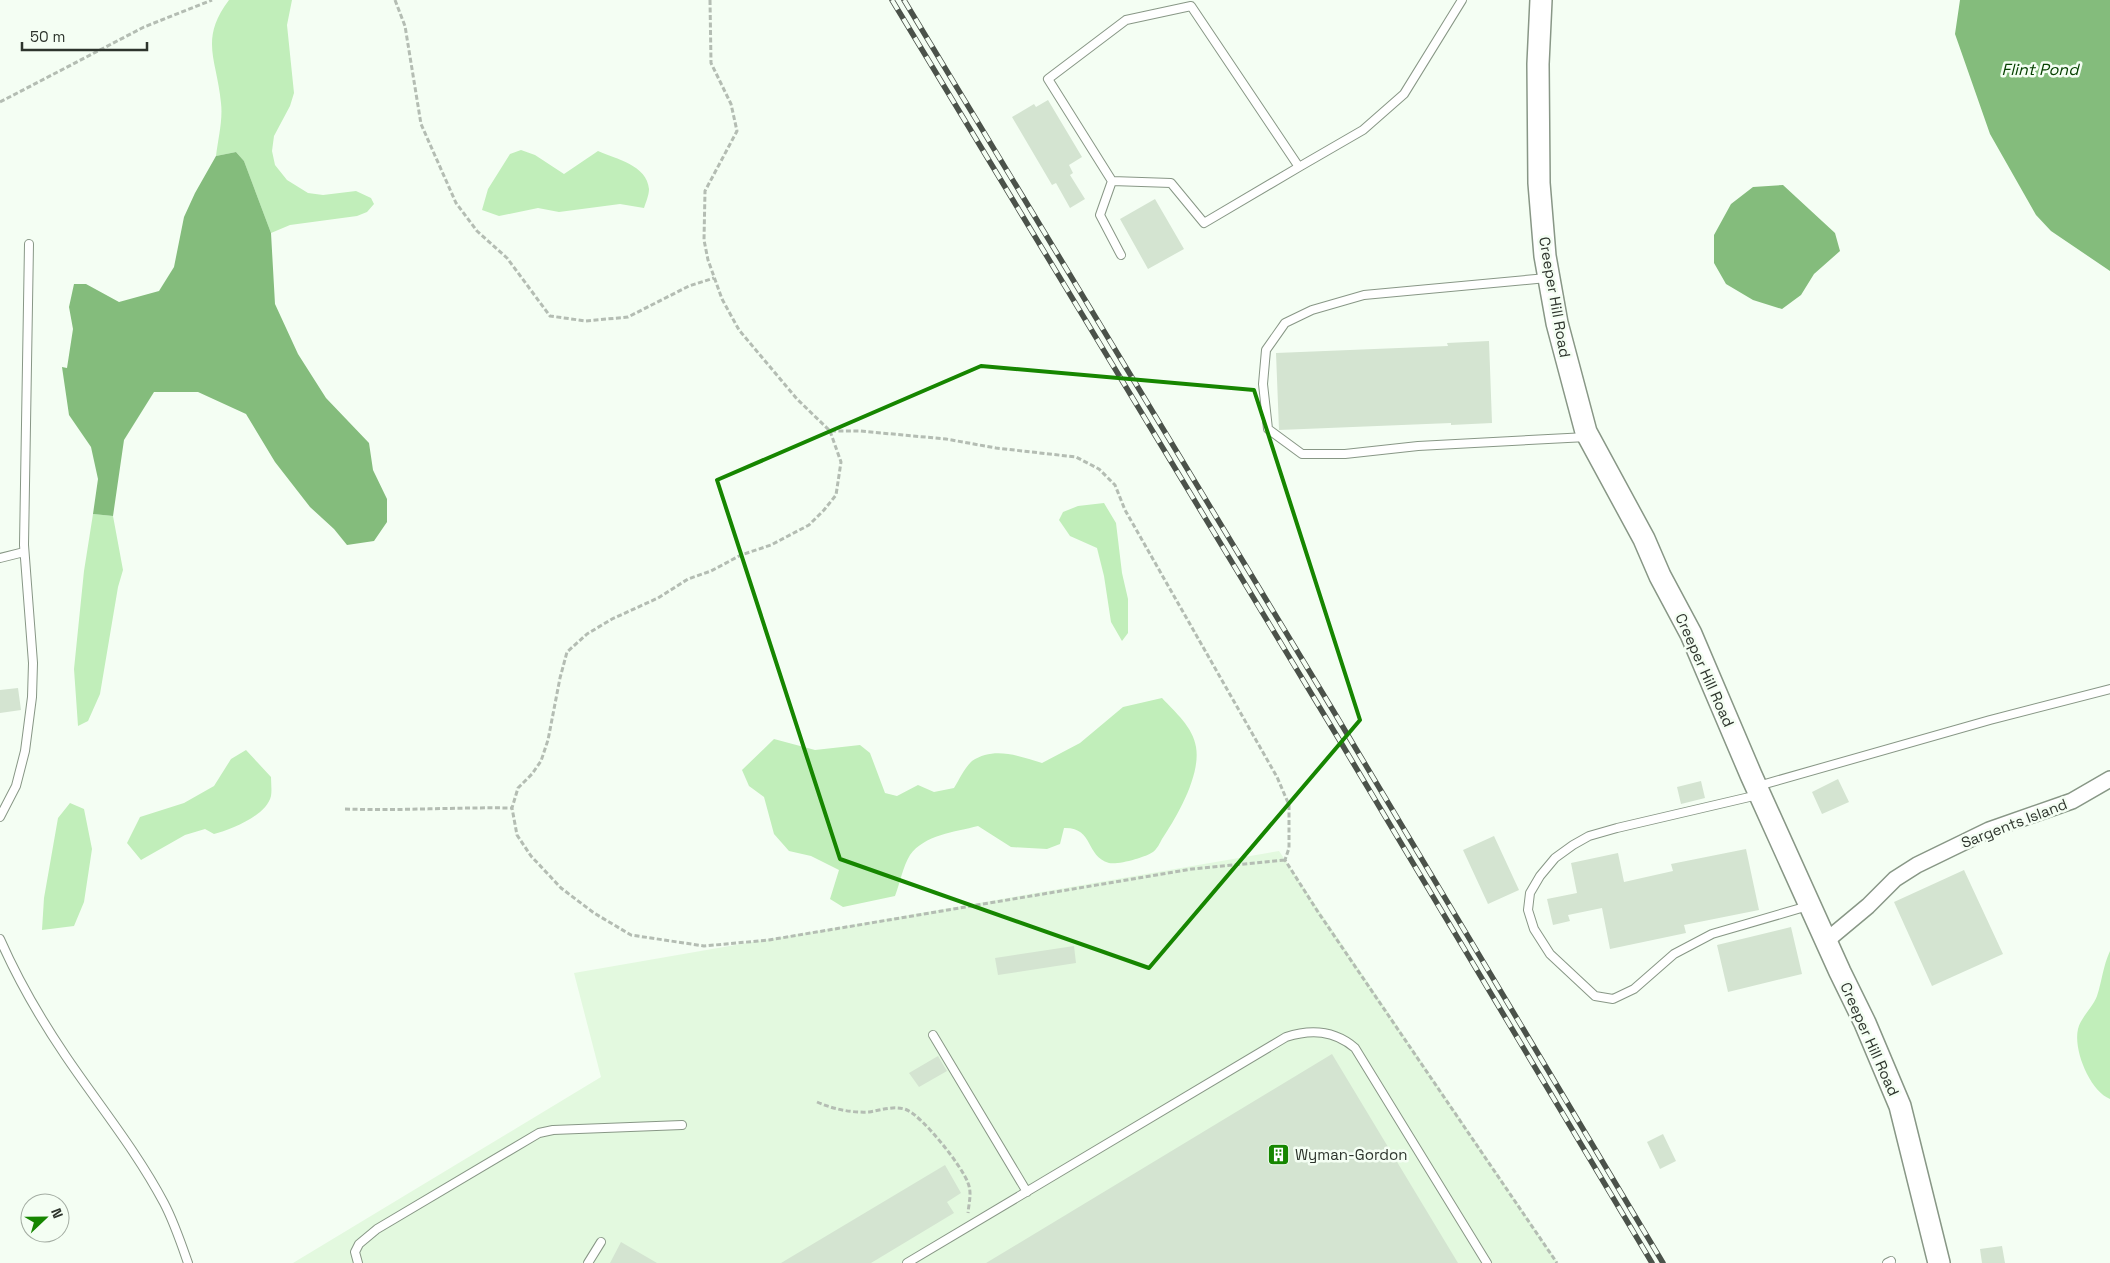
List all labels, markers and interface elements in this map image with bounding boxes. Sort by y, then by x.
scale bar [22,20,148,52]
text: 50 m [30,27,65,46]
water label: Flint Pond [2002,59,2080,80]
street label: Creeper Hill Road [1535,235,1575,359]
street label: Creeper Hill Road [1671,610,1739,730]
street label: Sargents Island [1958,794,2070,852]
street label: Creeper Hill Road [1836,979,1904,1099]
building icon: Wyman-Gordon [1267,1142,1291,1166]
place label: Wyman-Gordon [1295,1145,1408,1164]
north arrow [20,1193,70,1243]
text: N [47,1205,67,1221]

